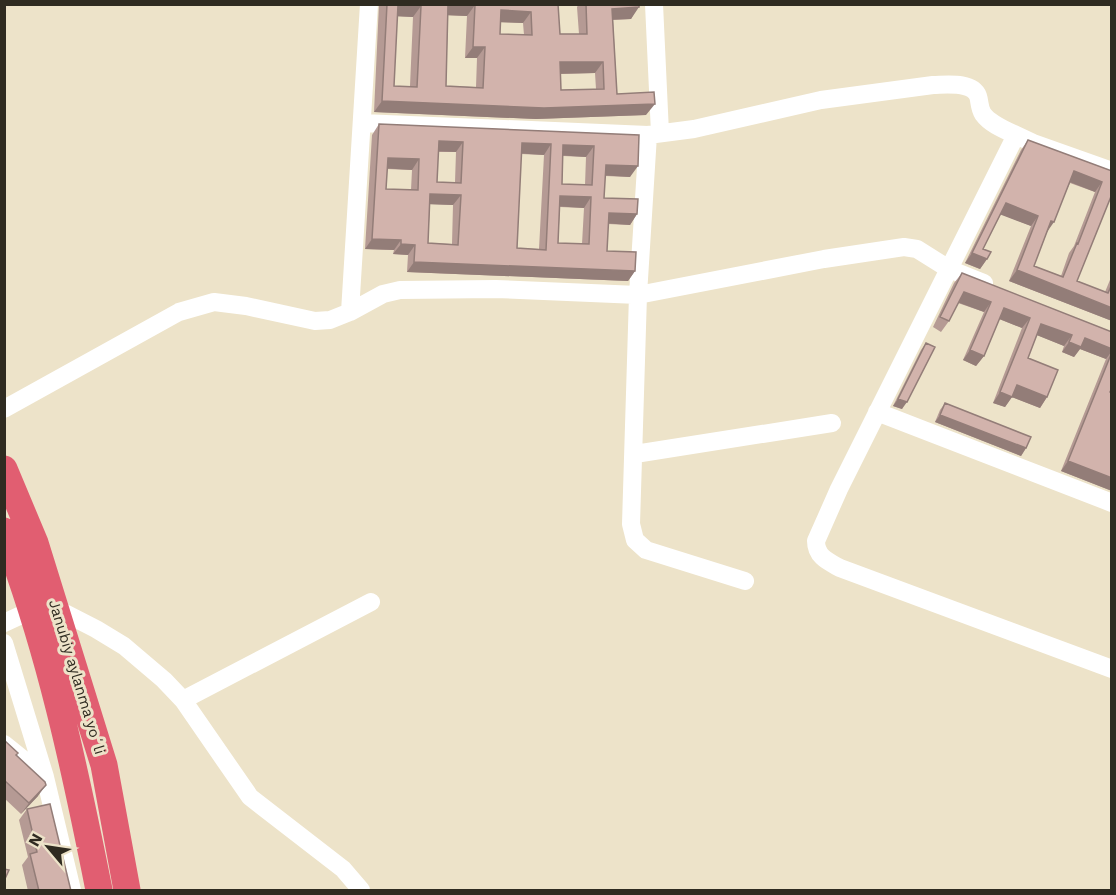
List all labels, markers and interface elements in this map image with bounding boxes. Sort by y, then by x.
street label: Janubiy aylanma yoʻli [45,597,109,757]
north arrow [18,817,78,877]
text: N [24,830,47,850]

